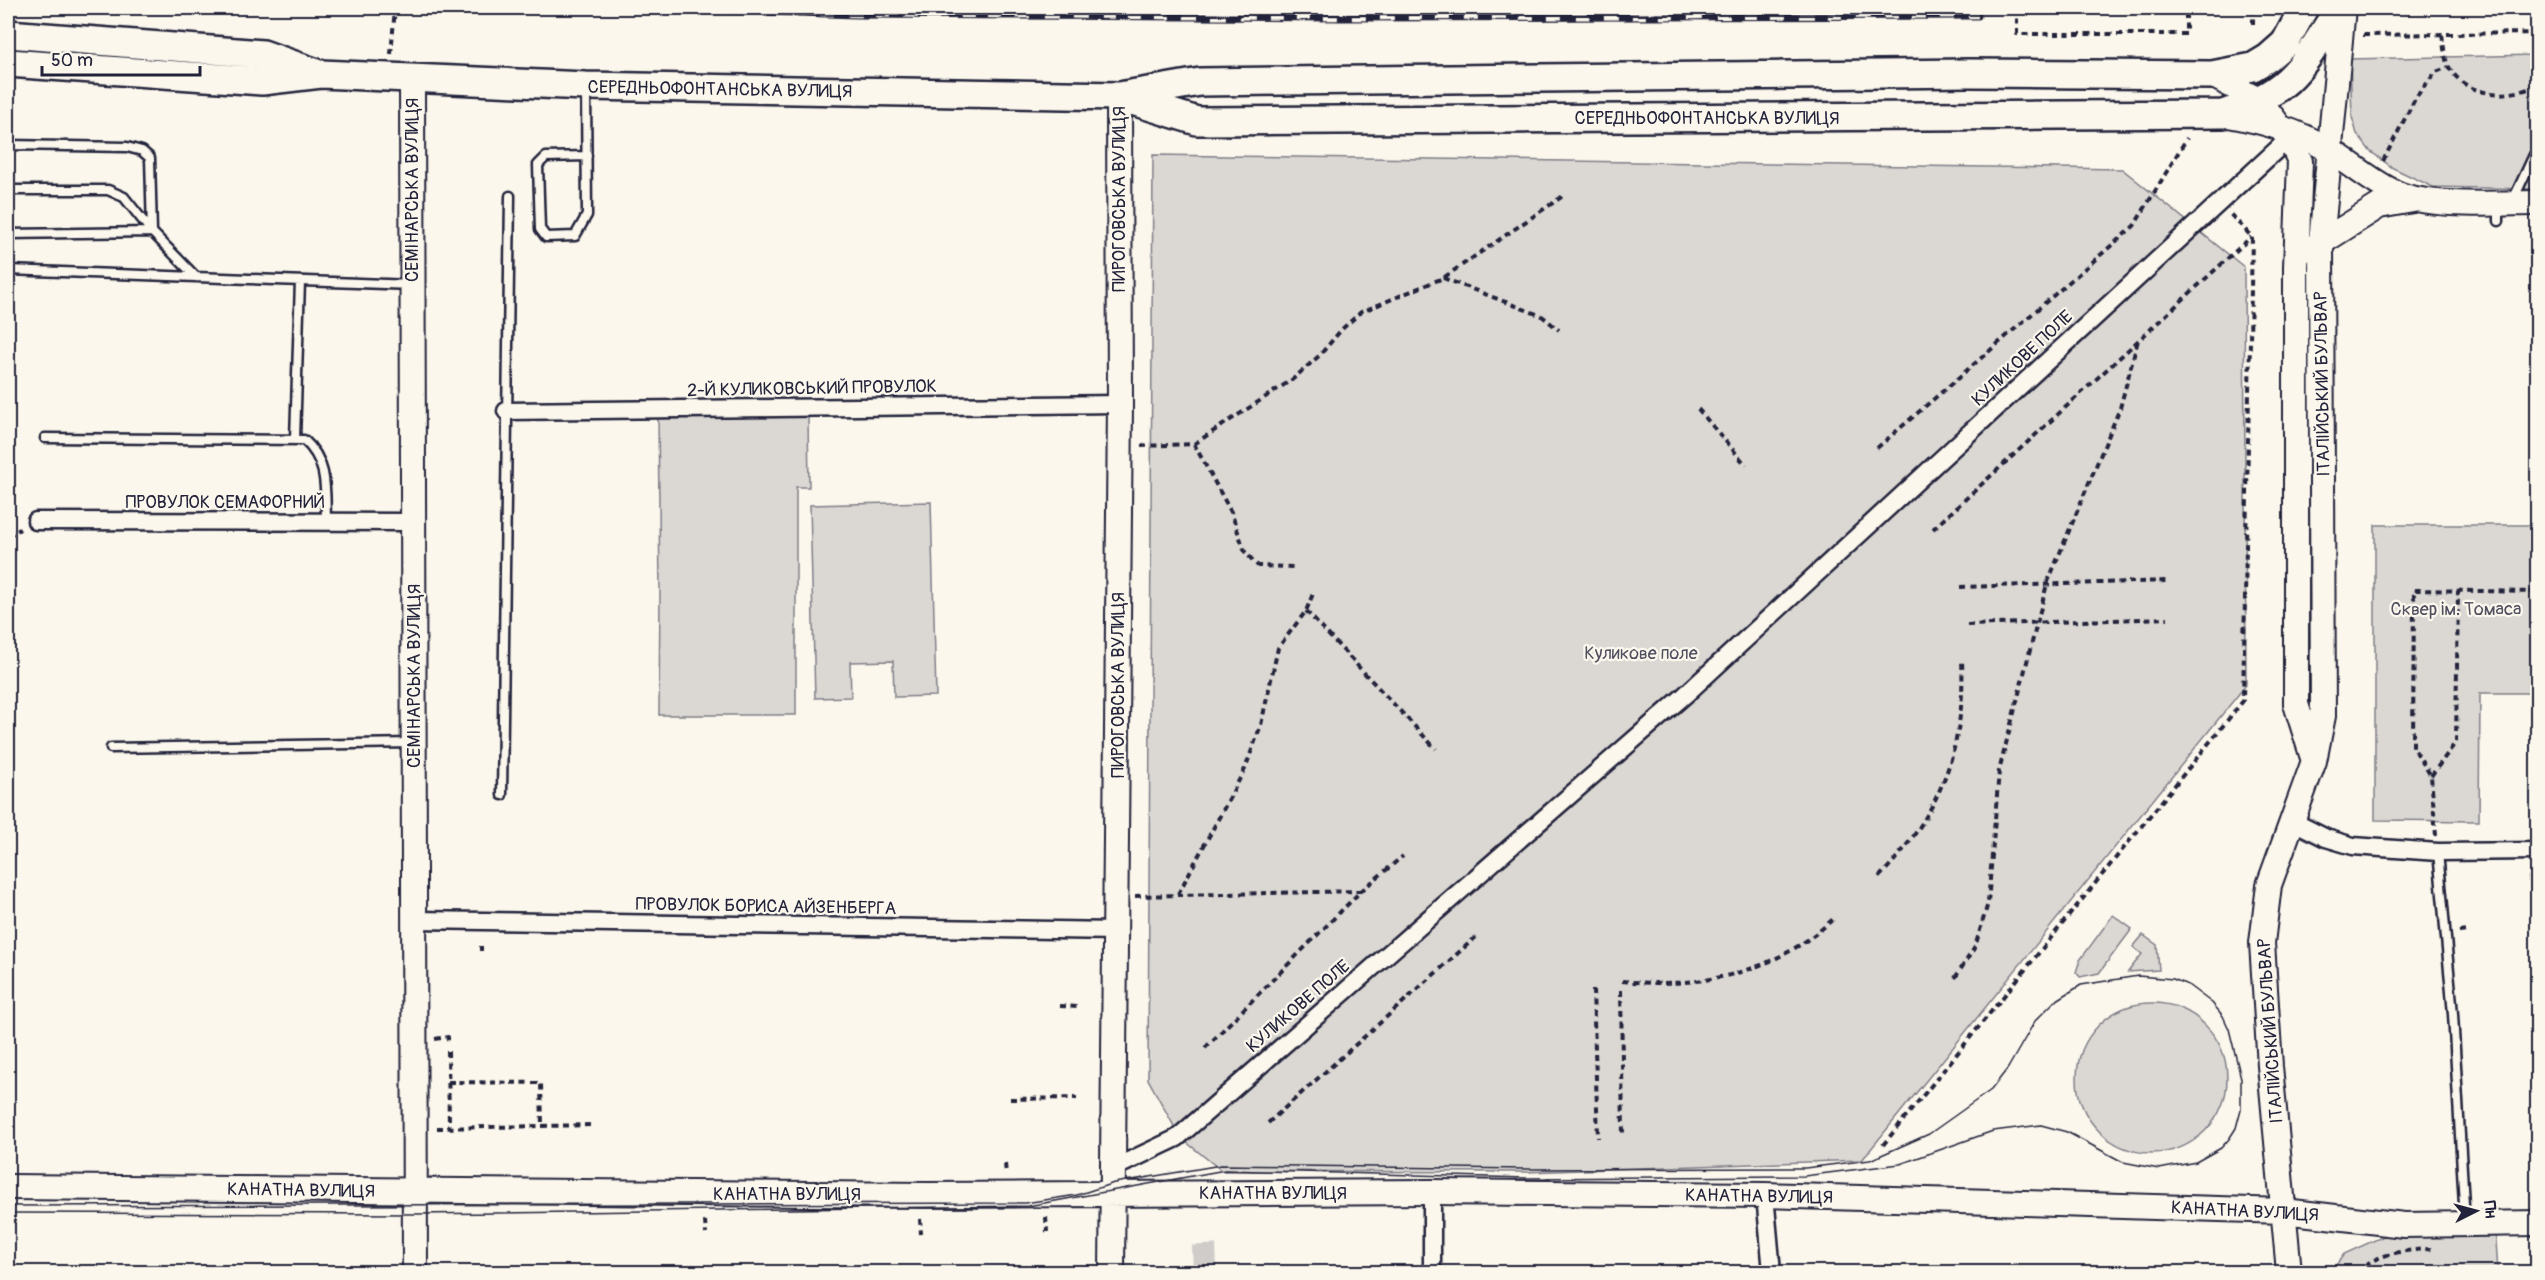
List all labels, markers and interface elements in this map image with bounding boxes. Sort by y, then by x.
scale bar [42,39,200,77]
text: 50 m [51,49,93,72]
street label: СЕРЕДНЬОФОНТАНСЬКА ВУЛИЦЯ [587,76,853,103]
street label: СЕМІНАРСЬКА ВУЛИЦЯ [401,98,424,282]
street label: ПИРОГОВСЬКА ВУЛИЦЯ [1108,106,1131,292]
street label: СЕРЕДНЬОФОНТАНСЬКА ВУЛИЦЯ [1575,107,1839,130]
street label: ІТАЛІЙСЬКИЙ БУЛЬВАР [2309,291,2336,477]
street label: КУЛИКОВЕ ПОЛЕ [1967,305,2078,411]
street label: 2-Й КУЛИКОВСЬКИЙ ПРОВУЛОК [687,375,937,402]
street label: ПРОВУЛОК СЕМАФОРНИЙ [125,491,325,514]
street label: СЕМІНАРСЬКА ВУЛИЦЯ [403,584,426,768]
street label: ПИРОГОВСЬКА ВУЛИЦЯ [1107,592,1130,778]
park label: Сквер ім. Томаса [2391,598,2521,621]
park label: Куликове поле [1584,642,1698,665]
street label: ПРОВУЛОК БОРИСА АЙЗЕНБЕРГА [635,893,897,920]
street label: ІТАЛІЙСЬКИЙ БУЛЬВАР [2253,938,2288,1124]
street label: КУЛИКОВЕ ПОЛЕ [1242,955,1355,1058]
street label: КАНАТНА ВУЛИЦЯ [227,1178,375,1203]
north arrow [2446,1181,2506,1241]
street label: КАНАТНА ВУЛИЦЯ [1199,1182,1347,1205]
street label: КАНАТНА ВУЛИЦЯ [713,1183,861,1206]
street label: КАНАТНА ВУЛИЦЯ [1685,1184,1833,1209]
street label: КАНАТНА ВУЛИЦЯ [2171,1196,2319,1227]
text: Пн [2479,1200,2501,1219]

